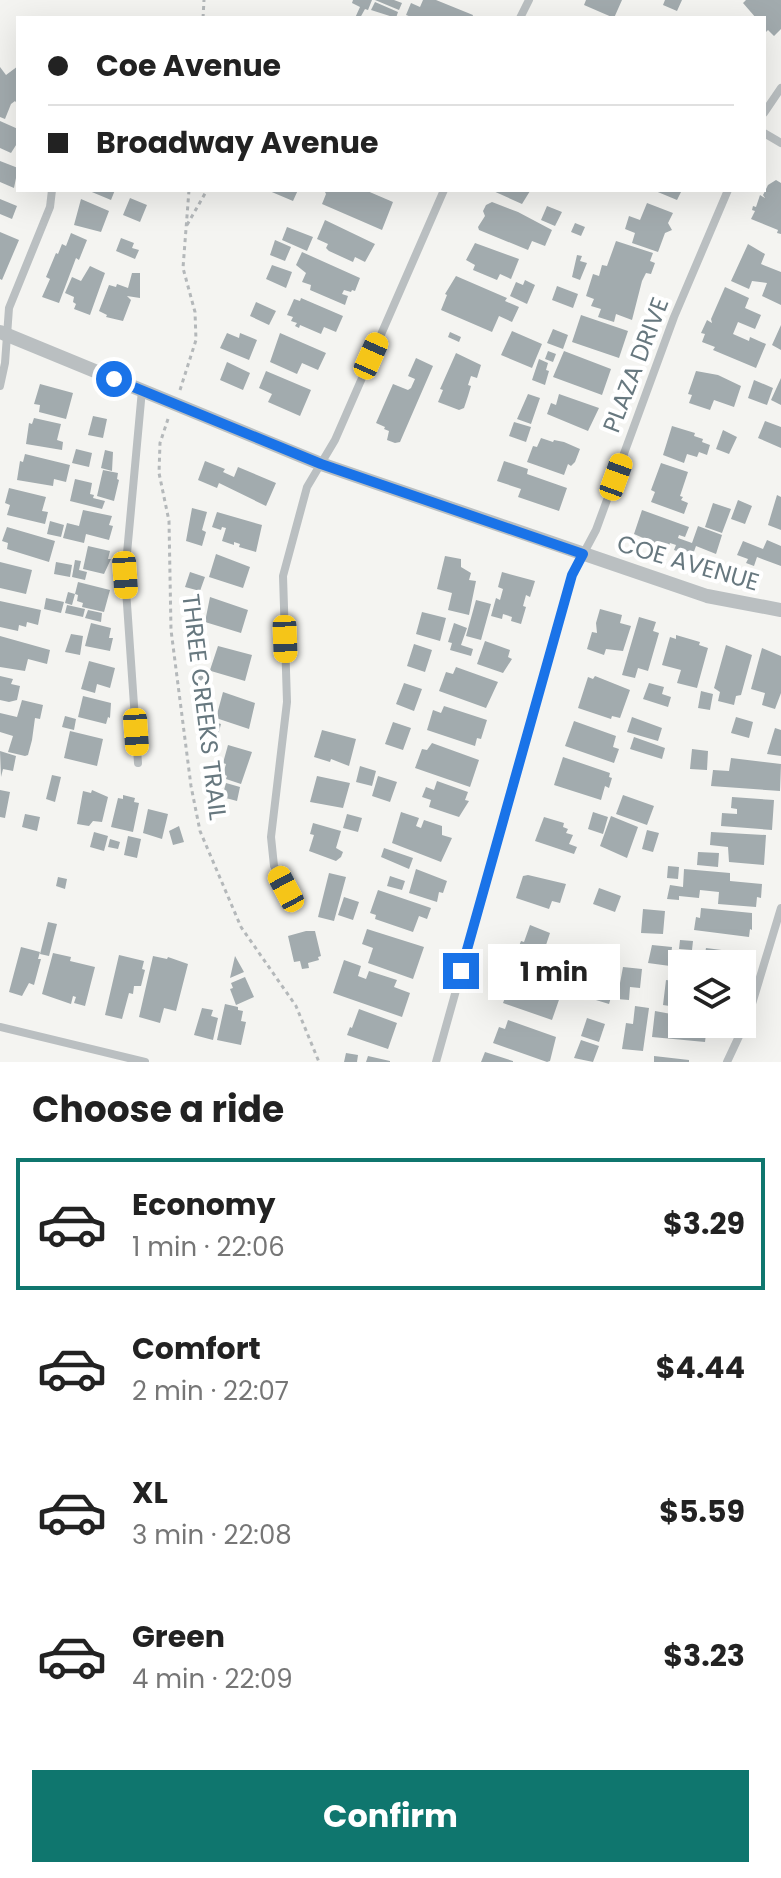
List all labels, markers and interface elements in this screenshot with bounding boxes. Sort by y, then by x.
text: Coe Avenue [96,44,281,87]
text: Broadway Avenue [96,121,378,164]
street label: PLAZA DRIVE [595,293,676,437]
car [350,329,392,383]
route start [96,361,132,397]
car [597,450,635,504]
street label: COE AVENUE [613,527,763,599]
car [111,550,139,600]
street label: THREE CREEKS TRAIL [174,592,235,822]
car [272,615,298,663]
car [122,707,150,757]
car [264,862,308,916]
callout: 1 min [489,943,621,999]
map controls [668,950,756,1038]
button: layers [668,950,756,1038]
route end [443,953,479,989]
text: 1 min [520,954,588,990]
text: Choose a ride [32,1084,284,1135]
text: Economy [132,1183,276,1226]
icon: car [36,1188,108,1260]
text: $3.29 [663,1202,745,1245]
text: 1 min · 22:06 [132,1229,285,1265]
text: Comfort [132,1327,261,1370]
icon: car [36,1332,108,1404]
text: $4.44 [656,1346,745,1389]
text: 2 min · 22:07 [132,1373,289,1409]
text: XL [132,1471,168,1514]
icon: car [36,1476,108,1548]
text: $5.59 [659,1490,745,1533]
text: 3 min · 22:08 [132,1517,292,1553]
text: Green [132,1615,225,1658]
icon: car [36,1620,108,1692]
text: $3.23 [663,1634,745,1677]
text: 4 min · 22:09 [132,1661,293,1697]
button: Confirm [32,1770,749,1862]

